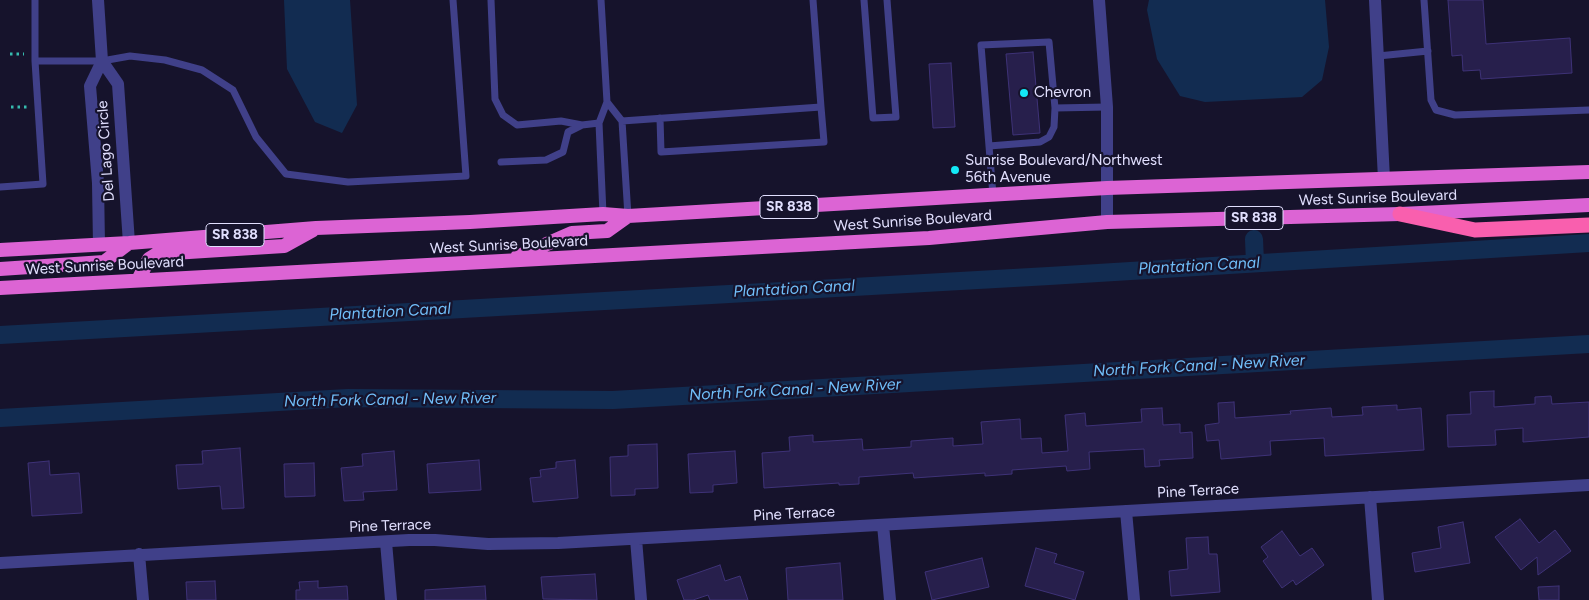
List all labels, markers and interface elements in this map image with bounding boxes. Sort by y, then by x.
place label: Chevron [1034,84,1091,102]
marker: Chevron [1018,87,1030,99]
street label: Del Lago Circle [93,100,119,202]
place label: Sunrise Boulevard/Northwest 56th Avenue [965,152,1163,187]
marker: Sunrise Boulevard/Northwest 56th Avenue [949,164,961,176]
street label: West Sunrise Boulevard [1299,186,1457,210]
road number: SR 838 [760,196,818,218]
street label: West Sunrise Boulevard [833,206,993,236]
road number: SR 838 [1225,207,1283,230]
road number: SR 838 [206,224,264,246]
street label: West Sunrise Boulevard [429,232,589,258]
street label: West Sunrise Boulevard [25,253,185,279]
water label: Plantation Canal [1138,253,1260,279]
water label: Plantation Canal [733,276,855,302]
water label: Plantation Canal [329,299,451,325]
water label: North Fork Canal - New River [1092,351,1306,381]
water label: North Fork Canal - New River [688,375,902,405]
water label: North Fork Canal - New River [284,389,496,411]
street label: Pine Terrace [1157,480,1239,502]
street label: Pine Terrace [753,503,835,525]
street label: Pine Terrace [349,516,431,536]

